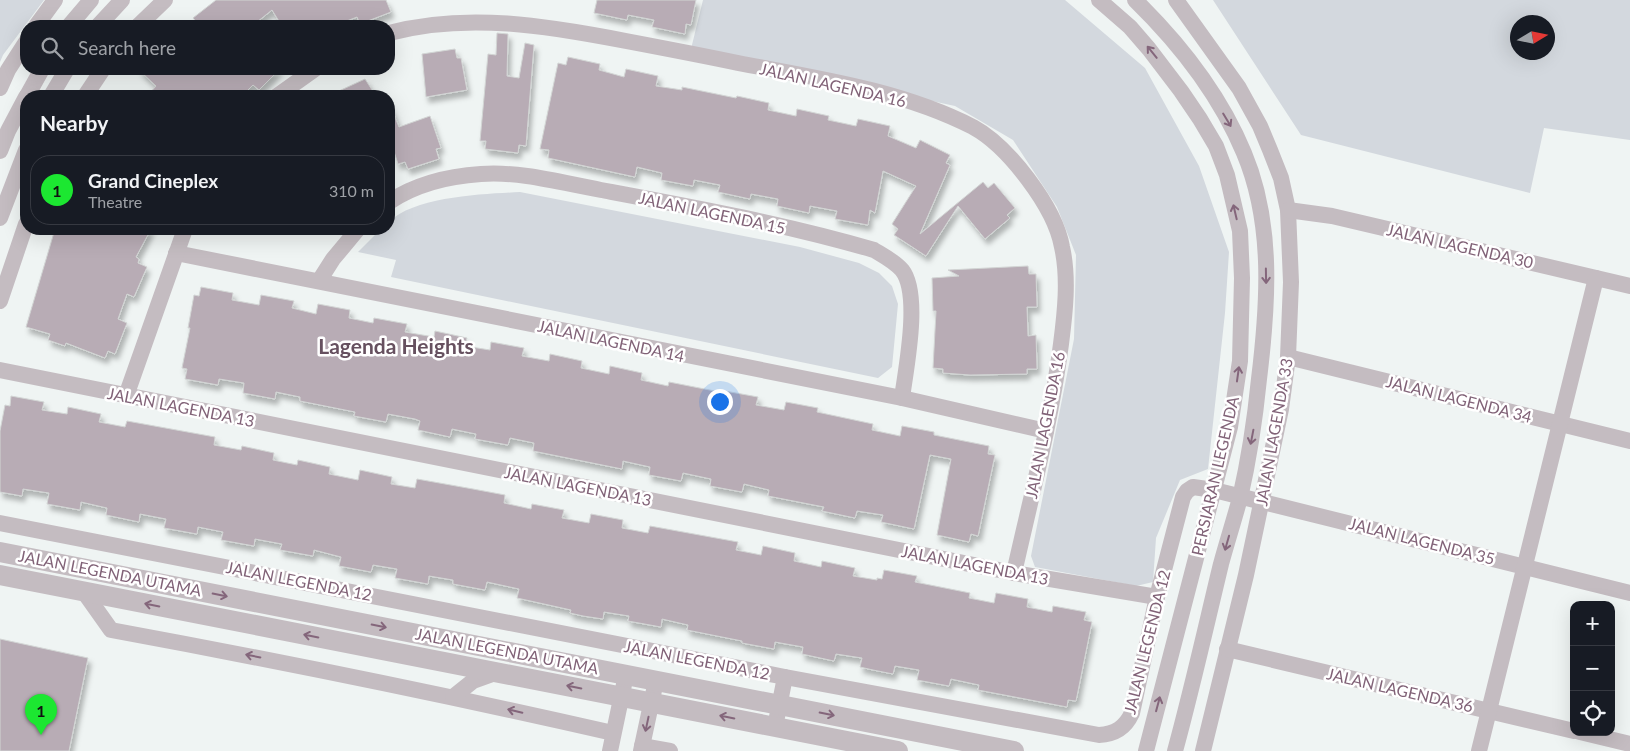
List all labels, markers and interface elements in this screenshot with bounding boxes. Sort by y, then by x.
north arrow [1510,15,1555,60]
search box [20,20,395,75]
icon: search [38,34,66,62]
text: Search here [78,36,176,59]
one-way arrow [1146,46,1157,59]
street label: JALAN LAGENDA 16 [758,58,908,111]
text: Nearby [40,110,108,135]
one-way arrow [1222,112,1232,126]
text: Grand Cineplex [88,169,218,192]
text: 1 [52,181,62,200]
text: 310 m [329,181,374,200]
street label: JALAN LAGENDA 15 [637,188,787,237]
text: Theatre [88,192,142,211]
one-way arrow [1230,205,1239,221]
street label: JALAN LAGENDA 30 [1385,219,1535,272]
one-way arrow [1261,267,1271,283]
street label: JALAN LAGENDA 14 [536,316,686,365]
district label: Lagenda Heights [318,333,474,358]
street label: JALAN LAGENDA 16 [1021,350,1068,500]
street label: JALAN LAGENDA 33 [1251,357,1296,507]
one-way arrow [1233,366,1243,382]
street label: JALAN LAGENDA 34 [1384,371,1534,426]
street label: JALAN LAGENDA 13 [106,383,256,430]
your location [707,389,733,415]
street label: PERSIARAN LEGENDA [1187,394,1242,557]
one-way arrow [1246,429,1256,445]
street label: JALAN LAGENDA 13 [503,462,653,509]
street label: JALAN LAGENDA 35 [1347,513,1497,568]
one-way arrow [1222,535,1231,551]
street label: JALAN LAGENDA 13 [900,541,1050,588]
street label: JALAN LEGENDA UTAMA [17,545,203,600]
street label: JALAN LEGENDA 12 [225,557,374,604]
street label: JALAN LEGENDA 12 [1119,568,1174,716]
one-way arrow [211,590,227,600]
one-way arrow [144,600,160,610]
map controls [1570,601,1615,736]
button: + [1570,601,1615,646]
one-way arrow [371,622,387,631]
street label: JALAN LEGENDA UTAMA [414,623,600,678]
one-way arrow [304,631,320,640]
street label: JALAN LEGENDA 12 [623,636,772,683]
button: − [1570,646,1615,691]
one-way arrow [245,651,261,660]
street label: JALAN LAGENDA 36 [1325,663,1475,716]
one-way arrow [566,682,582,691]
button: locate [1570,691,1615,736]
pin: 1 [25,694,57,735]
one-way arrow [1154,696,1163,712]
one-way arrow [507,706,523,715]
one-way arrow [819,710,835,720]
one-way arrow [719,712,735,722]
one-way arrow [642,716,651,732]

